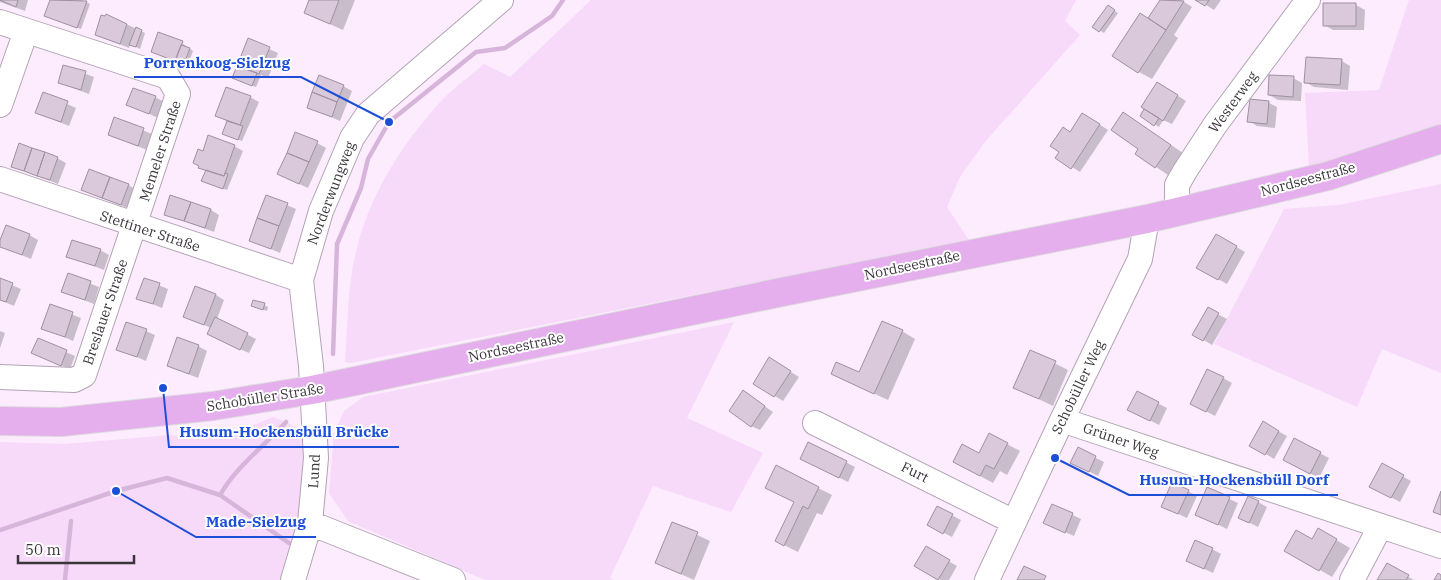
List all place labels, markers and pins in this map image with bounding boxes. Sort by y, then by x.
callout: Porrenkoog-Sielzug [134,47,301,77]
callout: Husum-Hockensbüll Brücke [169,417,399,447]
callout: Husum-Hockensbüll Dorf [1129,465,1338,495]
callout: Made-Sielzug [196,507,316,537]

